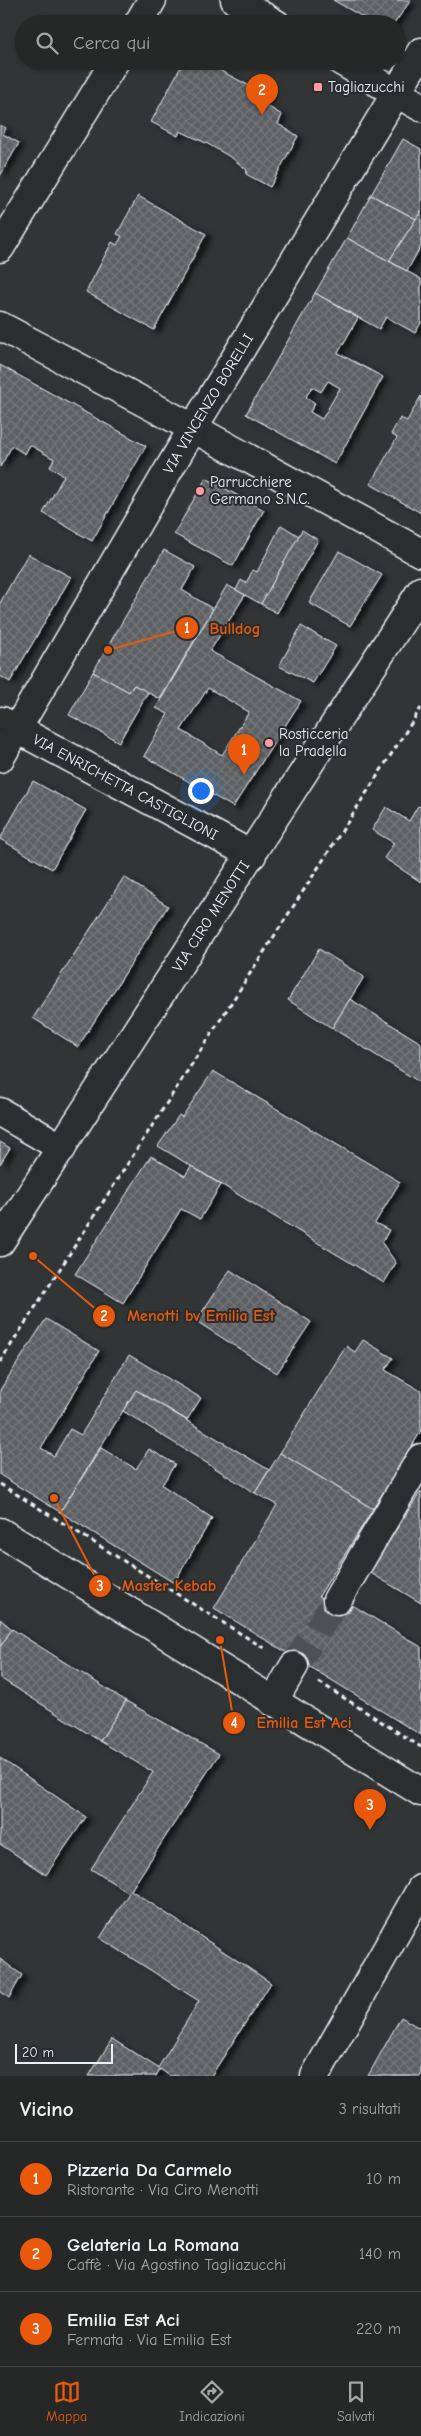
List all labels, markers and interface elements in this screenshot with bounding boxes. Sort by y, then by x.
search box [15,15,406,70]
icon: search [33,29,61,57]
text: Cerca qui [73,32,150,54]
pin: 2 [246,74,278,115]
place label: Tagliazucchi [328,78,405,96]
marker: Tagliazucchi [312,81,324,93]
street label: VIA VINCENZO BORELLI [159,330,257,477]
place label: Parrucchiere Germano S.N.C. [210,473,310,508]
marker: Parrucchiere Germano S.N.C. [194,485,206,497]
callout: Bulldog [175,613,271,644]
text: 1 [184,619,190,637]
text: Bulldog [209,620,261,638]
place label: Rosticceria la Pradella [279,725,349,760]
street label: VIA ENRICHETTA CASTIGLIONI [30,730,221,844]
pin: 1 [228,734,260,775]
marker: Rosticceria la Pradella [263,737,275,749]
your location [188,778,214,804]
street label: VIA CIRO MENOTTI [168,857,253,975]
callout: Menotti bv Emilia Est [92,1300,284,1331]
text: 2 [100,1307,108,1325]
text: Menotti bv Emilia Est [127,1307,276,1325]
callout: Master Kebab [87,1570,227,1601]
text: 3 [96,1577,104,1595]
text: Master Kebab [122,1577,216,1595]
callout: Emilia Est Aci [221,1707,361,1738]
text: 4 [230,1714,238,1732]
text: Emilia Est Aci [256,1714,352,1732]
pin: 3 [354,1789,386,1830]
scale bar [15,2041,112,2064]
text: 20 m [22,2044,54,2061]
text: Vicino [20,2097,74,2121]
text: 3 risultati [339,2100,401,2118]
text: Pizzeria Da Carmelo [67,2159,232,2181]
text: 1 [33,2170,39,2188]
text: 10 m [366,2170,401,2188]
text: Ristorante · Via Ciro Menotti [67,2181,259,2199]
text: Gelateria La Romana [67,2234,239,2256]
text: 2 [32,2245,40,2263]
text: 140 m [359,2245,401,2263]
text: Caffè · Via Agostino Tagliazucchi [67,2256,286,2274]
text: Emilia Est Aci [67,2309,180,2331]
text: 3 [32,2320,40,2338]
text: 220 m [356,2320,401,2338]
text: Fermata · Via Emilia Est [67,2331,231,2349]
tab: Mappa [46,2378,87,2425]
tab: Indicazioni [179,2378,245,2425]
tab: Salvati [337,2378,375,2425]

